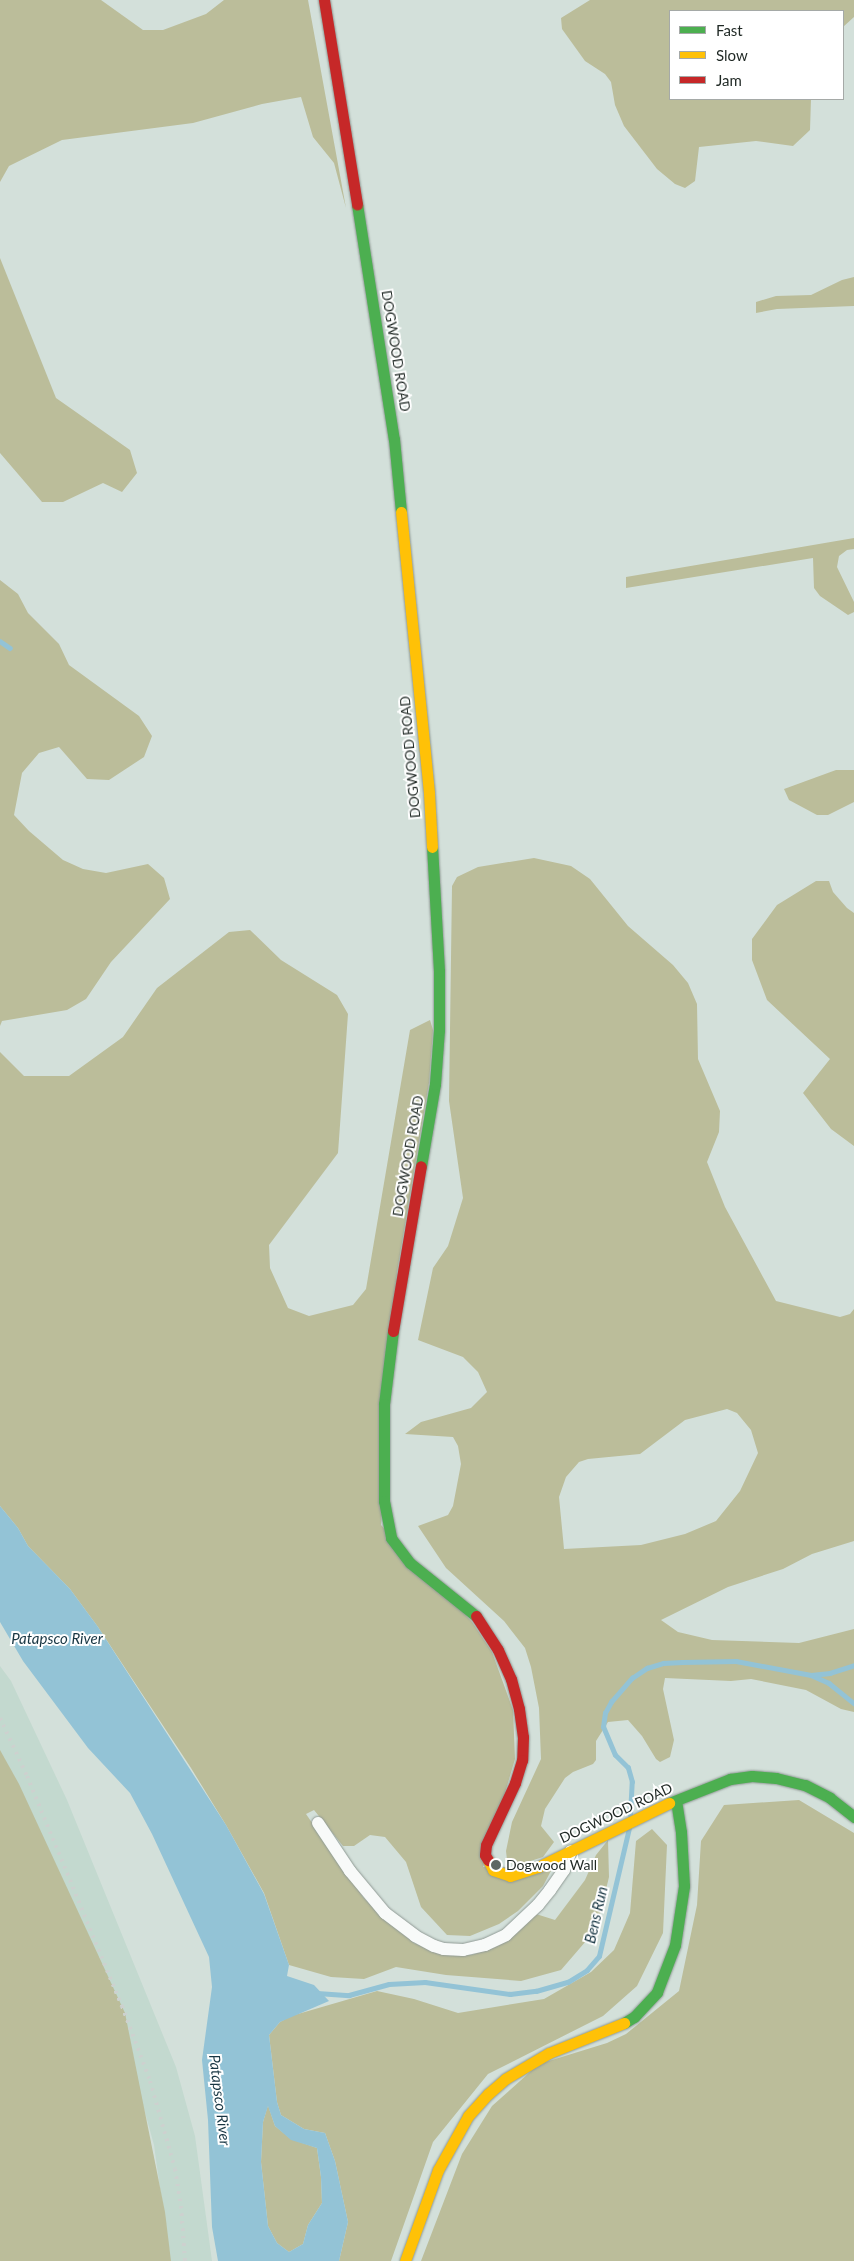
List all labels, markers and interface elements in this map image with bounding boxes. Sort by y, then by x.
legend [669,10,844,100]
text: Fast [716,21,743,39]
text: Slow [716,46,748,64]
text: Jam [716,71,742,89]
street label: DOGWOOD ROAD [378,289,414,413]
street label: DOGWOOD ROAD [396,695,424,819]
street label: DOGWOOD ROAD [389,1094,427,1218]
water label: Patapsco River [11,1630,103,1648]
street label: DOGWOOD ROAD [557,1779,675,1847]
place label: Dogwood Wall [506,1857,597,1873]
marker: Dogwood Wall [490,1859,502,1871]
water label: Bens Run [581,1885,611,1945]
water label: Patapsco River [205,2053,235,2147]

